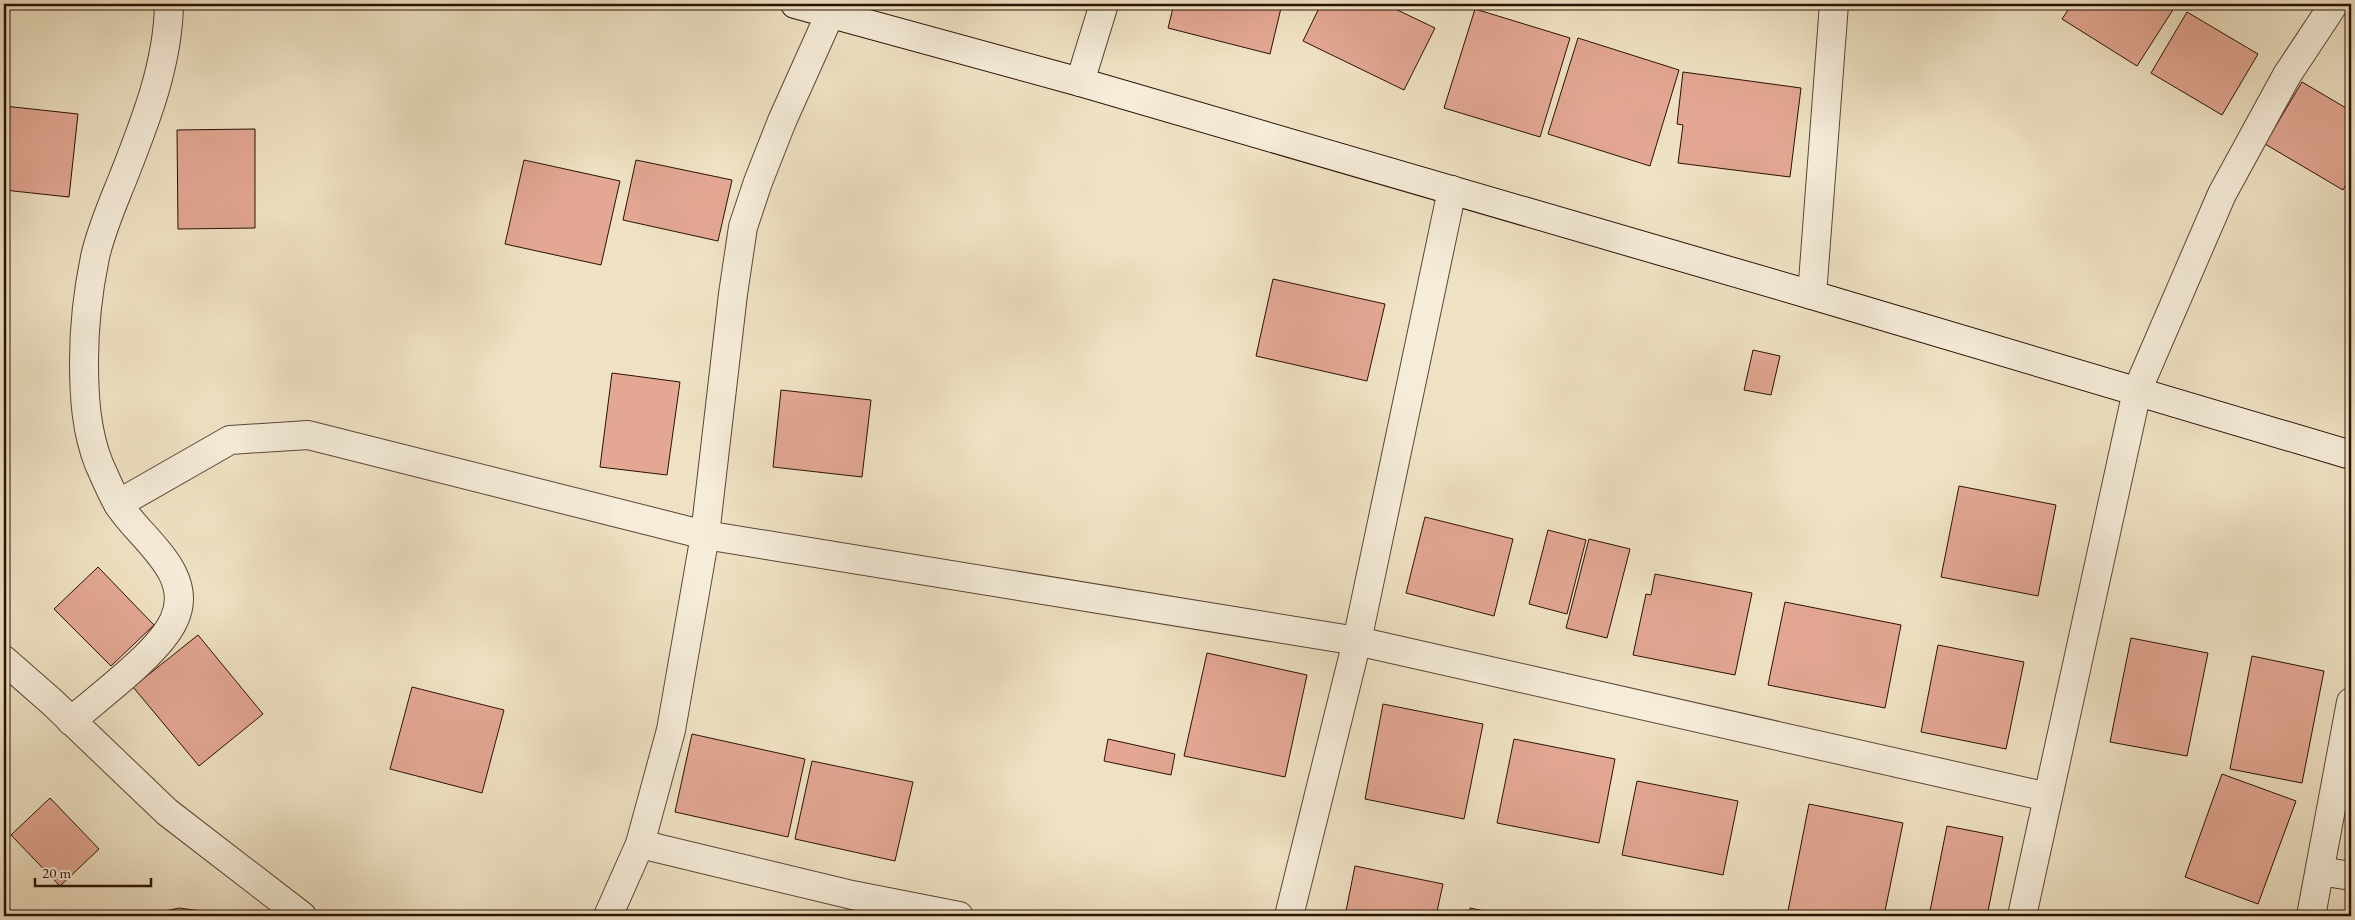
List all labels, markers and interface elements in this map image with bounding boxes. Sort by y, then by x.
scale bar [35,855,151,887]
text: 20 m [42,863,71,882]

